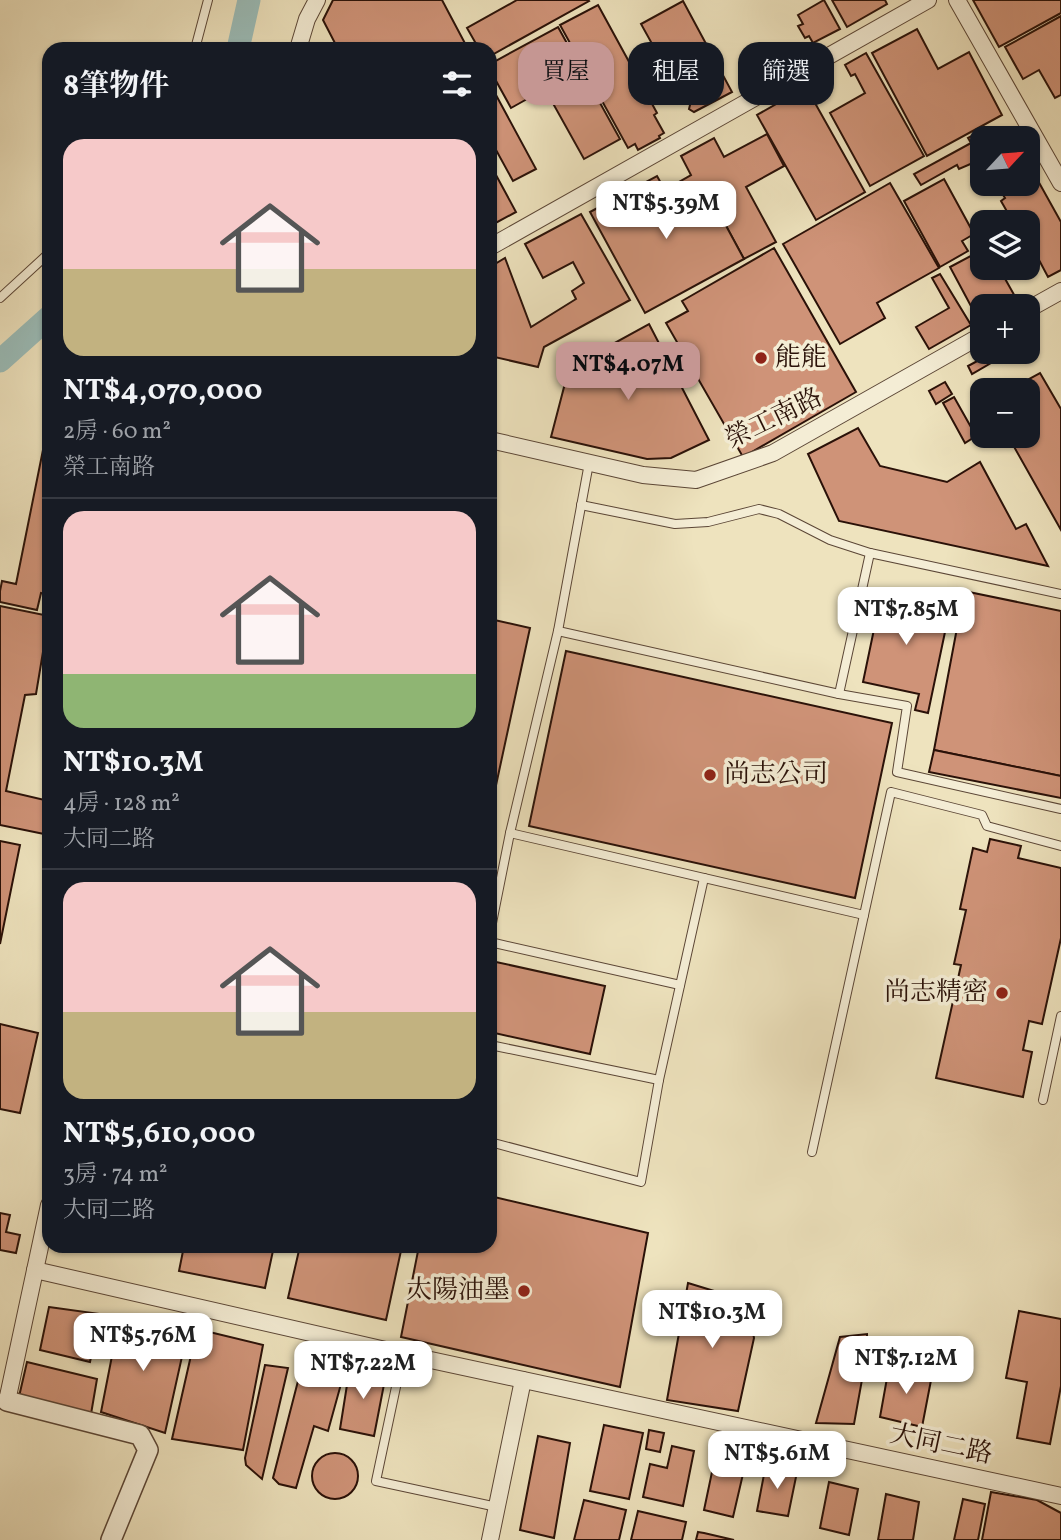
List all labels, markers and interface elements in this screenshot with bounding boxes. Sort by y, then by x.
chip: 買屋 [518,42,614,105]
chip: 租屋 [628,42,724,105]
chip: 篩選 [738,42,834,105]
icon: filters [438,65,476,103]
text: 8筆物件 [63,66,169,108]
north arrow [970,126,1040,196]
map controls [970,126,1040,448]
pin: NT$5.39M [594,182,738,241]
icon: home [207,185,333,311]
text: NT$5.39M [612,188,720,220]
button: layers [970,210,1040,280]
button: + [970,294,1040,364]
place label: 能能 [775,340,827,376]
pin: NT$4.07M [556,342,700,402]
text: NT$4.07M [572,349,684,381]
marker: 能能 [753,350,769,366]
text: NT$4,070,000 [63,370,262,412]
button: − [970,378,1040,448]
street label: 榮工南路 [719,380,829,458]
text: 2房 · 60 m² [63,416,171,448]
text: 榮工南路 [63,452,155,484]
icon: home [207,557,333,683]
pin: NT$7.85M [834,588,978,647]
text: NT$7.85M [854,594,958,626]
text: NT$10.3M [63,742,203,784]
place label: 尚志公司 [724,757,828,793]
marker: 尚志公司 [702,767,718,783]
text: 4房 · 128 m² [63,788,180,820]
text: 大同二路 [63,824,155,856]
icon: home [207,928,333,1054]
place label: 尚志精密 [884,975,988,1011]
marker: 尚志精密 [994,985,1010,1001]
text: NT$5,610,000 [63,1113,255,1155]
text: 3房 · 74 m² [63,1159,168,1191]
text: 大同二路 [63,1195,155,1227]
place label: 太陽油墨 [406,1273,510,1309]
marker: 太陽油墨 [516,1283,532,1299]
pin: NT$10.3M [640,1290,784,1350]
text: NT$10.3M [658,1297,766,1329]
pin: NT$5.76M [71,1314,215,1373]
text: NT$5.76M [90,1320,196,1352]
pin: NT$7.12M [834,1336,978,1396]
pin: NT$7.22M [291,1342,435,1401]
text: NT$7.12M [855,1343,957,1375]
text: NT$7.22M [310,1348,416,1380]
street label: 大同二路 [886,1417,996,1473]
pin: NT$5.61M [705,1432,849,1491]
text: NT$5.61M [724,1438,830,1470]

